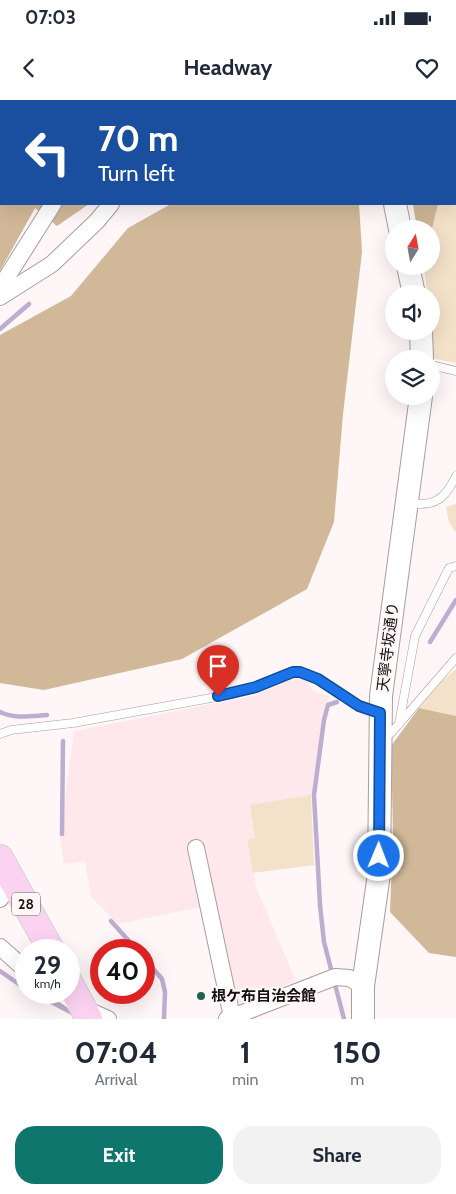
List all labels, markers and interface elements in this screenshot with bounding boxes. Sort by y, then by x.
text: 07:03 [25,6,76,29]
icon: back [15,54,43,82]
text: Headway [184,54,272,81]
icon: heart [413,54,441,82]
text: 70 m [98,117,179,160]
icon: left [15,120,80,185]
text: Turn left [98,160,175,187]
north arrow [385,220,440,275]
map controls [385,220,440,405]
button: sound [385,285,440,340]
button: layers [385,350,440,405]
street label: 天寧寺坂通り [374,601,402,693]
pin [197,645,239,696]
icon: arrive [204,652,232,680]
position arrow [352,829,404,881]
road number: 28 [12,892,40,916]
speed limit sign: 40 [90,939,155,1004]
text: 29 [34,950,61,980]
text: km/h [34,976,61,991]
place label: 根ケ布自治会館 [211,987,316,1005]
marker: 根ケ布自治会館 [195,990,207,1002]
text: 07:04 [75,1034,158,1071]
text: 1 [240,1034,251,1071]
text: 150 [333,1034,381,1071]
text: Arrival [95,1070,137,1089]
text: min [232,1070,258,1089]
text: m [350,1070,364,1089]
button: Exit [15,1126,223,1184]
button: Share [233,1126,441,1184]

